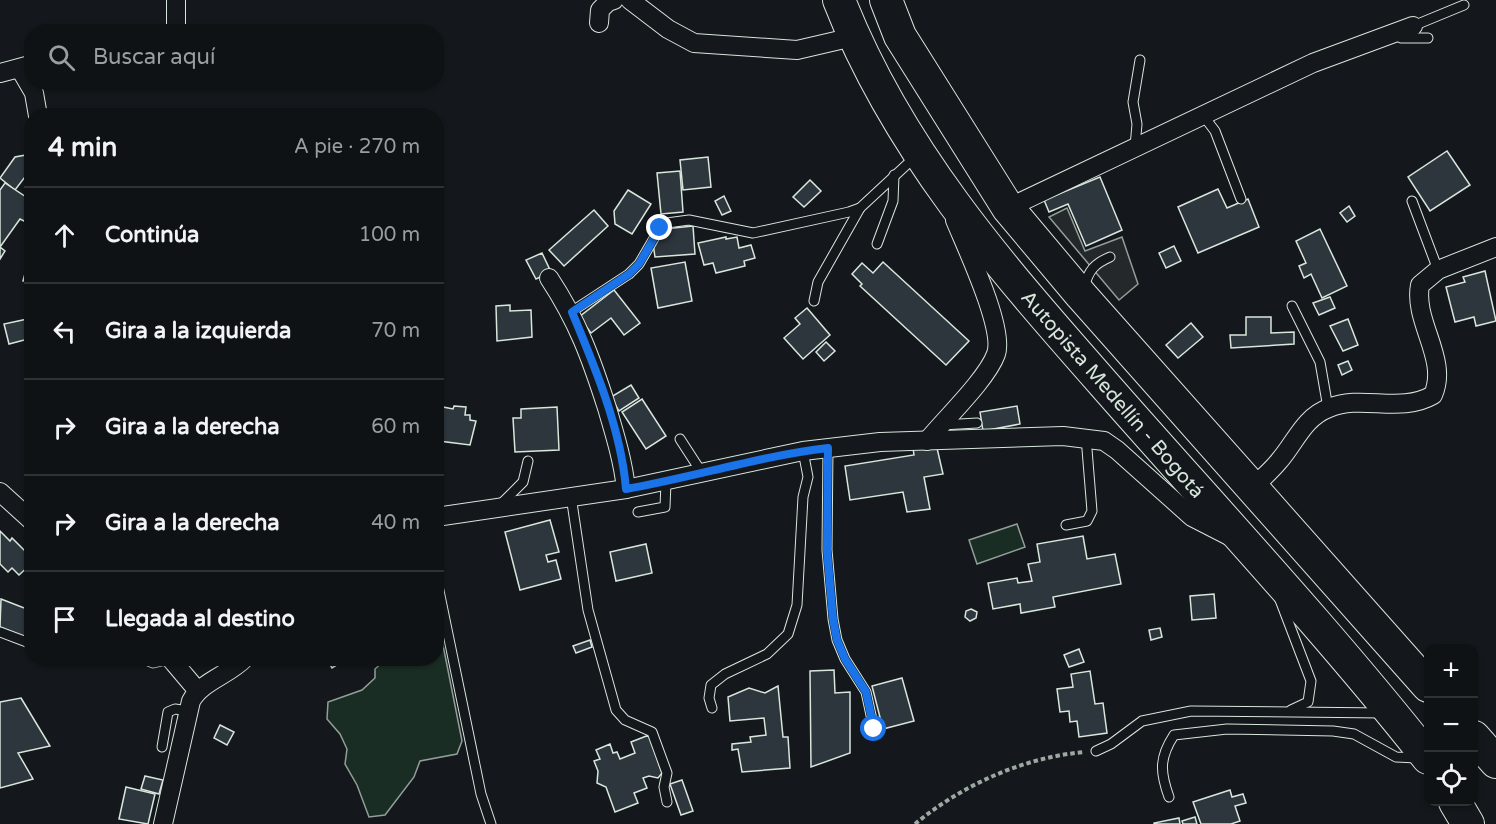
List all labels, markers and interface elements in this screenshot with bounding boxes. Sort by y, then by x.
search box [24,24,444,90]
icon: search [45,41,78,74]
text: Buscar aquí [93,44,215,70]
text: 4 min [48,132,117,163]
text: A pie · 270 m [294,135,420,159]
route end [646,214,672,240]
icon: ahead [48,219,81,252]
text: Continúa [105,222,199,248]
text: 100 m [359,223,420,247]
street label: Autopista Medellín - Bogotá [1016,286,1209,503]
icon: left [48,315,81,348]
text: Gira a la izquierda [105,318,291,344]
text: 70 m [371,319,420,343]
icon: right [48,411,81,444]
text: Gira a la derecha [105,414,280,440]
text: 60 m [371,415,420,439]
icon: right [48,507,81,540]
text: Gira a la derecha [105,510,280,536]
text: 40 m [371,511,420,535]
icon: arrive [48,603,81,636]
text: Llegada al destino [105,606,295,632]
map controls [1424,644,1478,806]
button: + [1424,644,1478,698]
button: − [1424,698,1478,752]
route start [860,715,886,741]
button: locate [1424,752,1478,806]

